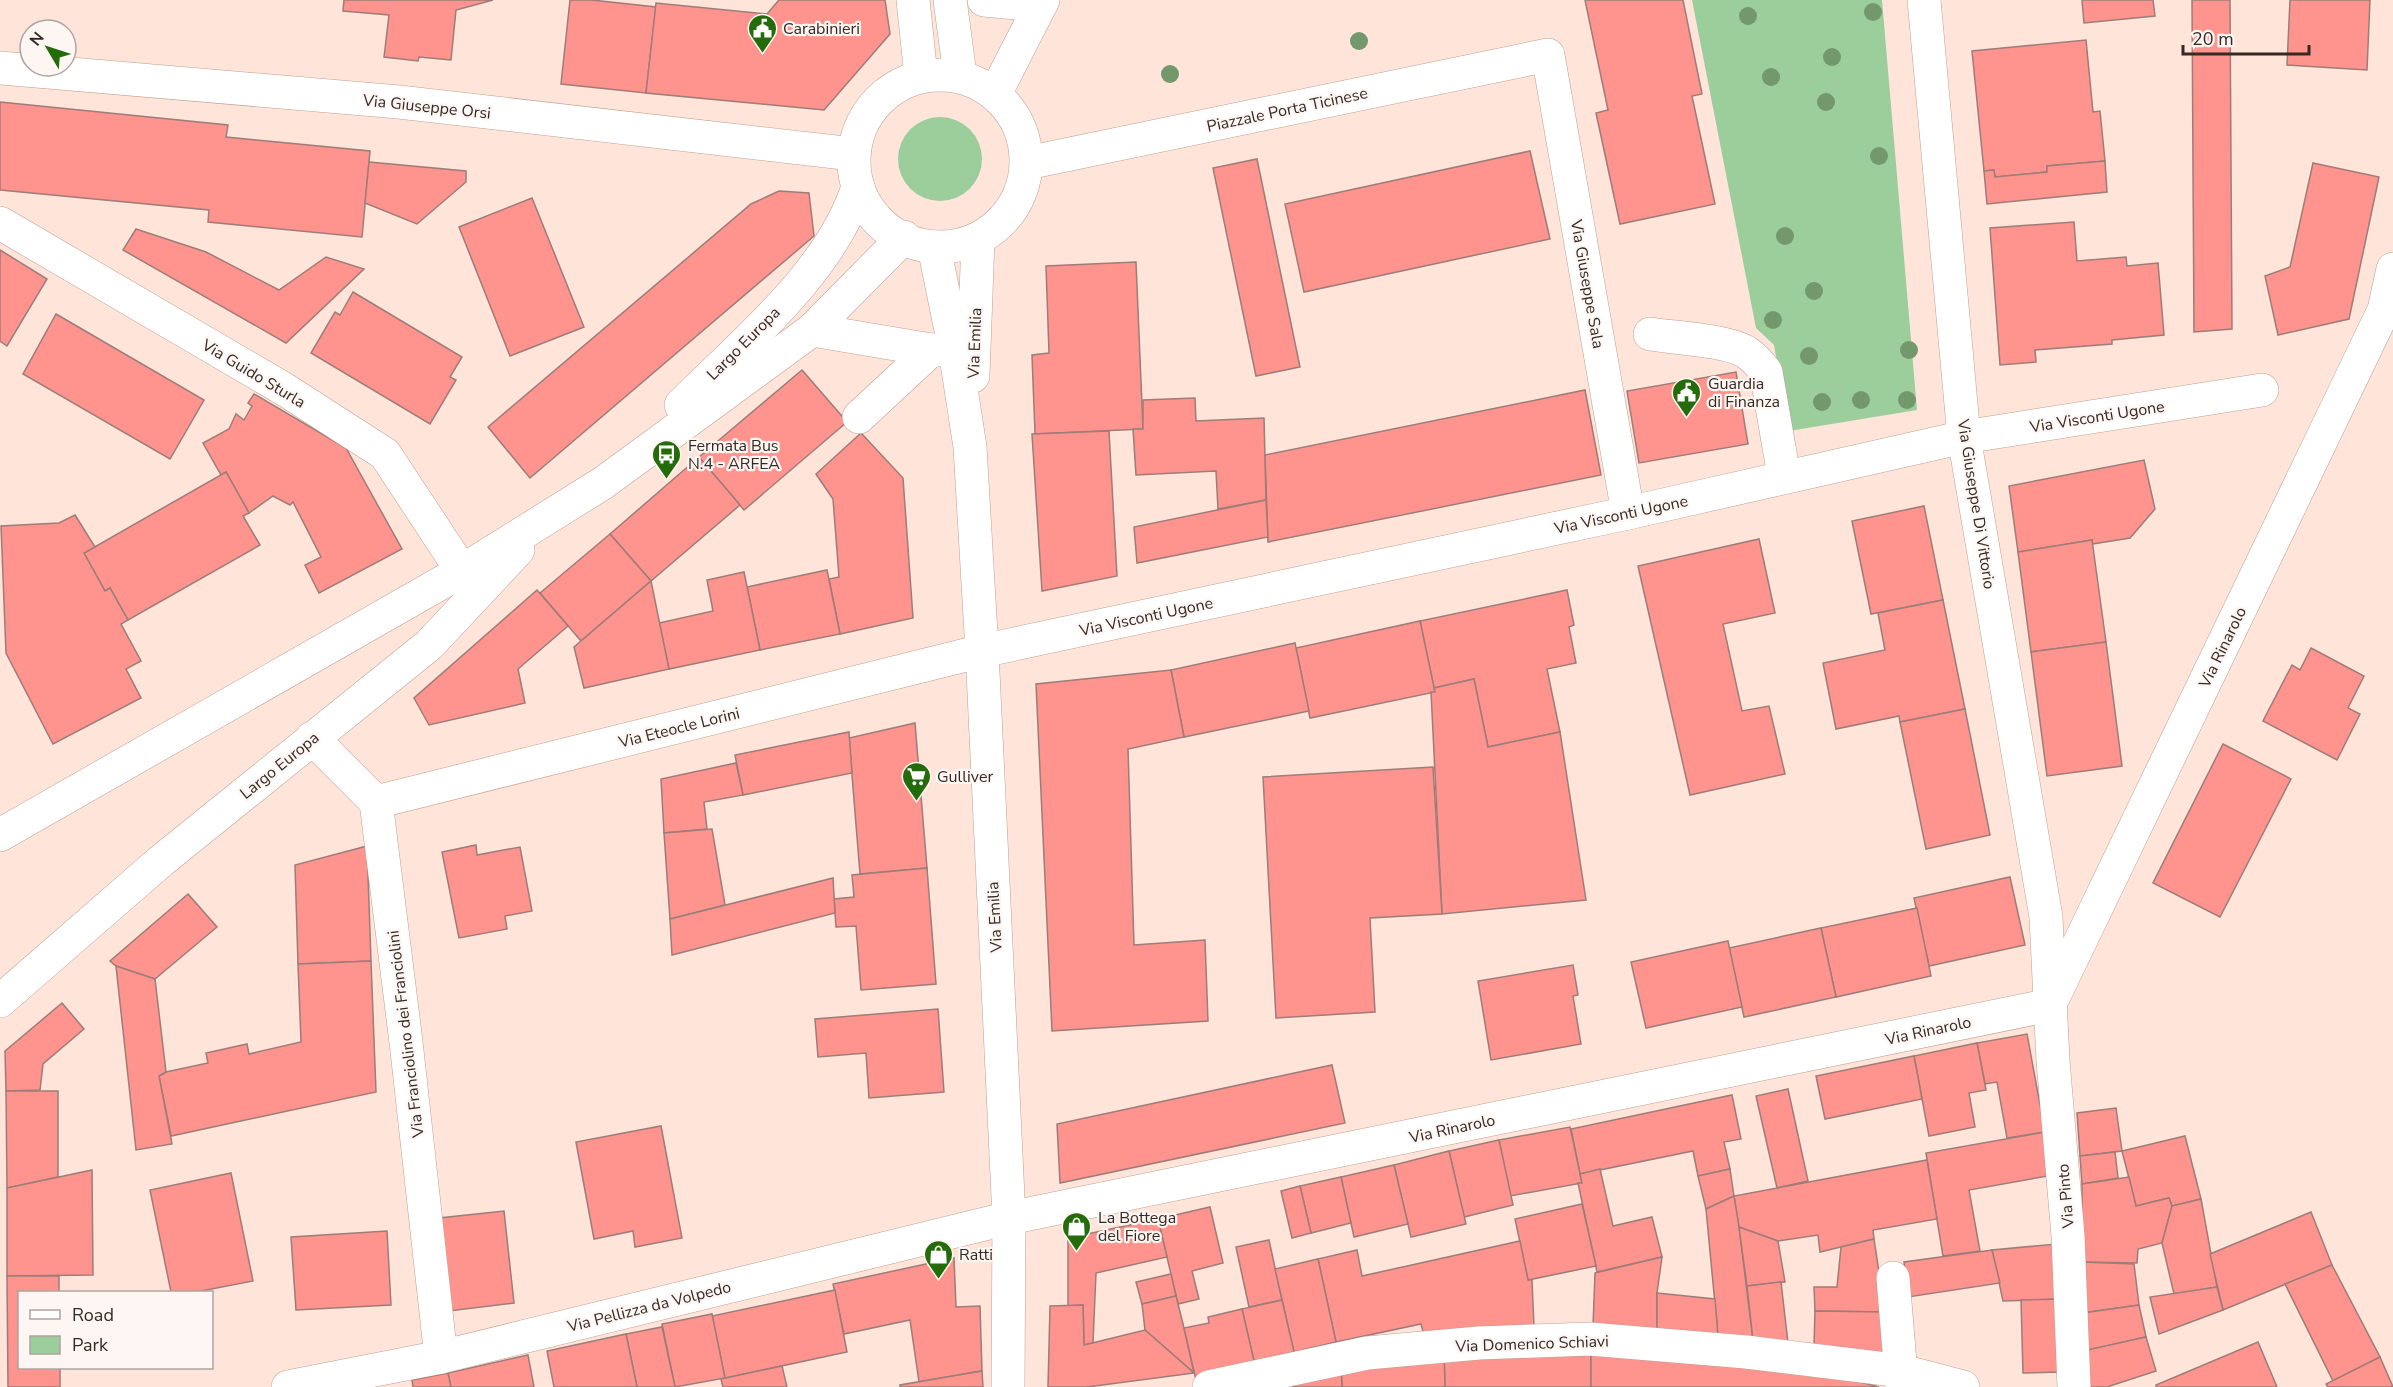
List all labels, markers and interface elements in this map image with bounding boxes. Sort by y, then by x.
public building icon: Carabinieri [746,12,778,54]
north arrow [18,18,78,78]
place label: Carabinieri [783,18,860,40]
scale bar [2183,18,2309,56]
text: 20 m [2192,27,2234,51]
text: N [25,28,49,51]
street label: Piazzale Porta Ticinese [1205,82,1370,138]
street label: Via Giuseppe Orsi [361,89,492,125]
street label: Via Giuseppe Sala [1565,217,1609,350]
street label: Largo Europa [702,302,785,385]
street label: Via Emilia [963,307,987,380]
street label: Via Guido Sturla [197,334,309,413]
place label: Guardia di Finanza [1708,373,1780,413]
public building icon: Guardia di Finanza [1671,376,1703,418]
street label: Via Visconti Ugone [2027,395,2166,439]
street label: Via Giuseppe Di Vittorio [1952,417,2000,591]
place label: Fermata Bus N.4 - ARFEA [688,435,780,475]
bus stop icon: Fermata Bus N.4 - ARFEA [651,438,683,480]
street label: Via Visconti Ugone [1551,490,1690,540]
street label: Via Visconti Ugone [1076,592,1215,642]
street label: Via Rinarolo [2193,603,2252,692]
street label: Via Eteocle Lorini [615,702,742,754]
street label: Largo Europa [235,727,324,804]
supermarket icon: Gulliver [900,760,932,802]
place label: Gulliver [937,766,993,788]
street label: Via Emilia [982,881,1008,954]
street label: Via Franciolino dei Franciolini [382,929,430,1140]
street label: Via Rinarolo [1882,1011,1973,1051]
street label: Via Rinarolo [1406,1109,1497,1149]
street label: Via Pinto [2052,1163,2080,1230]
place label: La Bottega del Fiore [1098,1207,1176,1247]
shop icon: La Bottega del Fiore [1061,1210,1093,1252]
shop icon: Ratti [922,1238,954,1280]
place label: Ratti [959,1244,993,1266]
street label: Via Pellizza da Volpedo [564,1276,733,1338]
legend [18,1291,213,1369]
text: Road [72,1303,114,1327]
street label: Via Domenico Schiavi [1454,1330,1609,1358]
text: Park [72,1333,109,1357]

